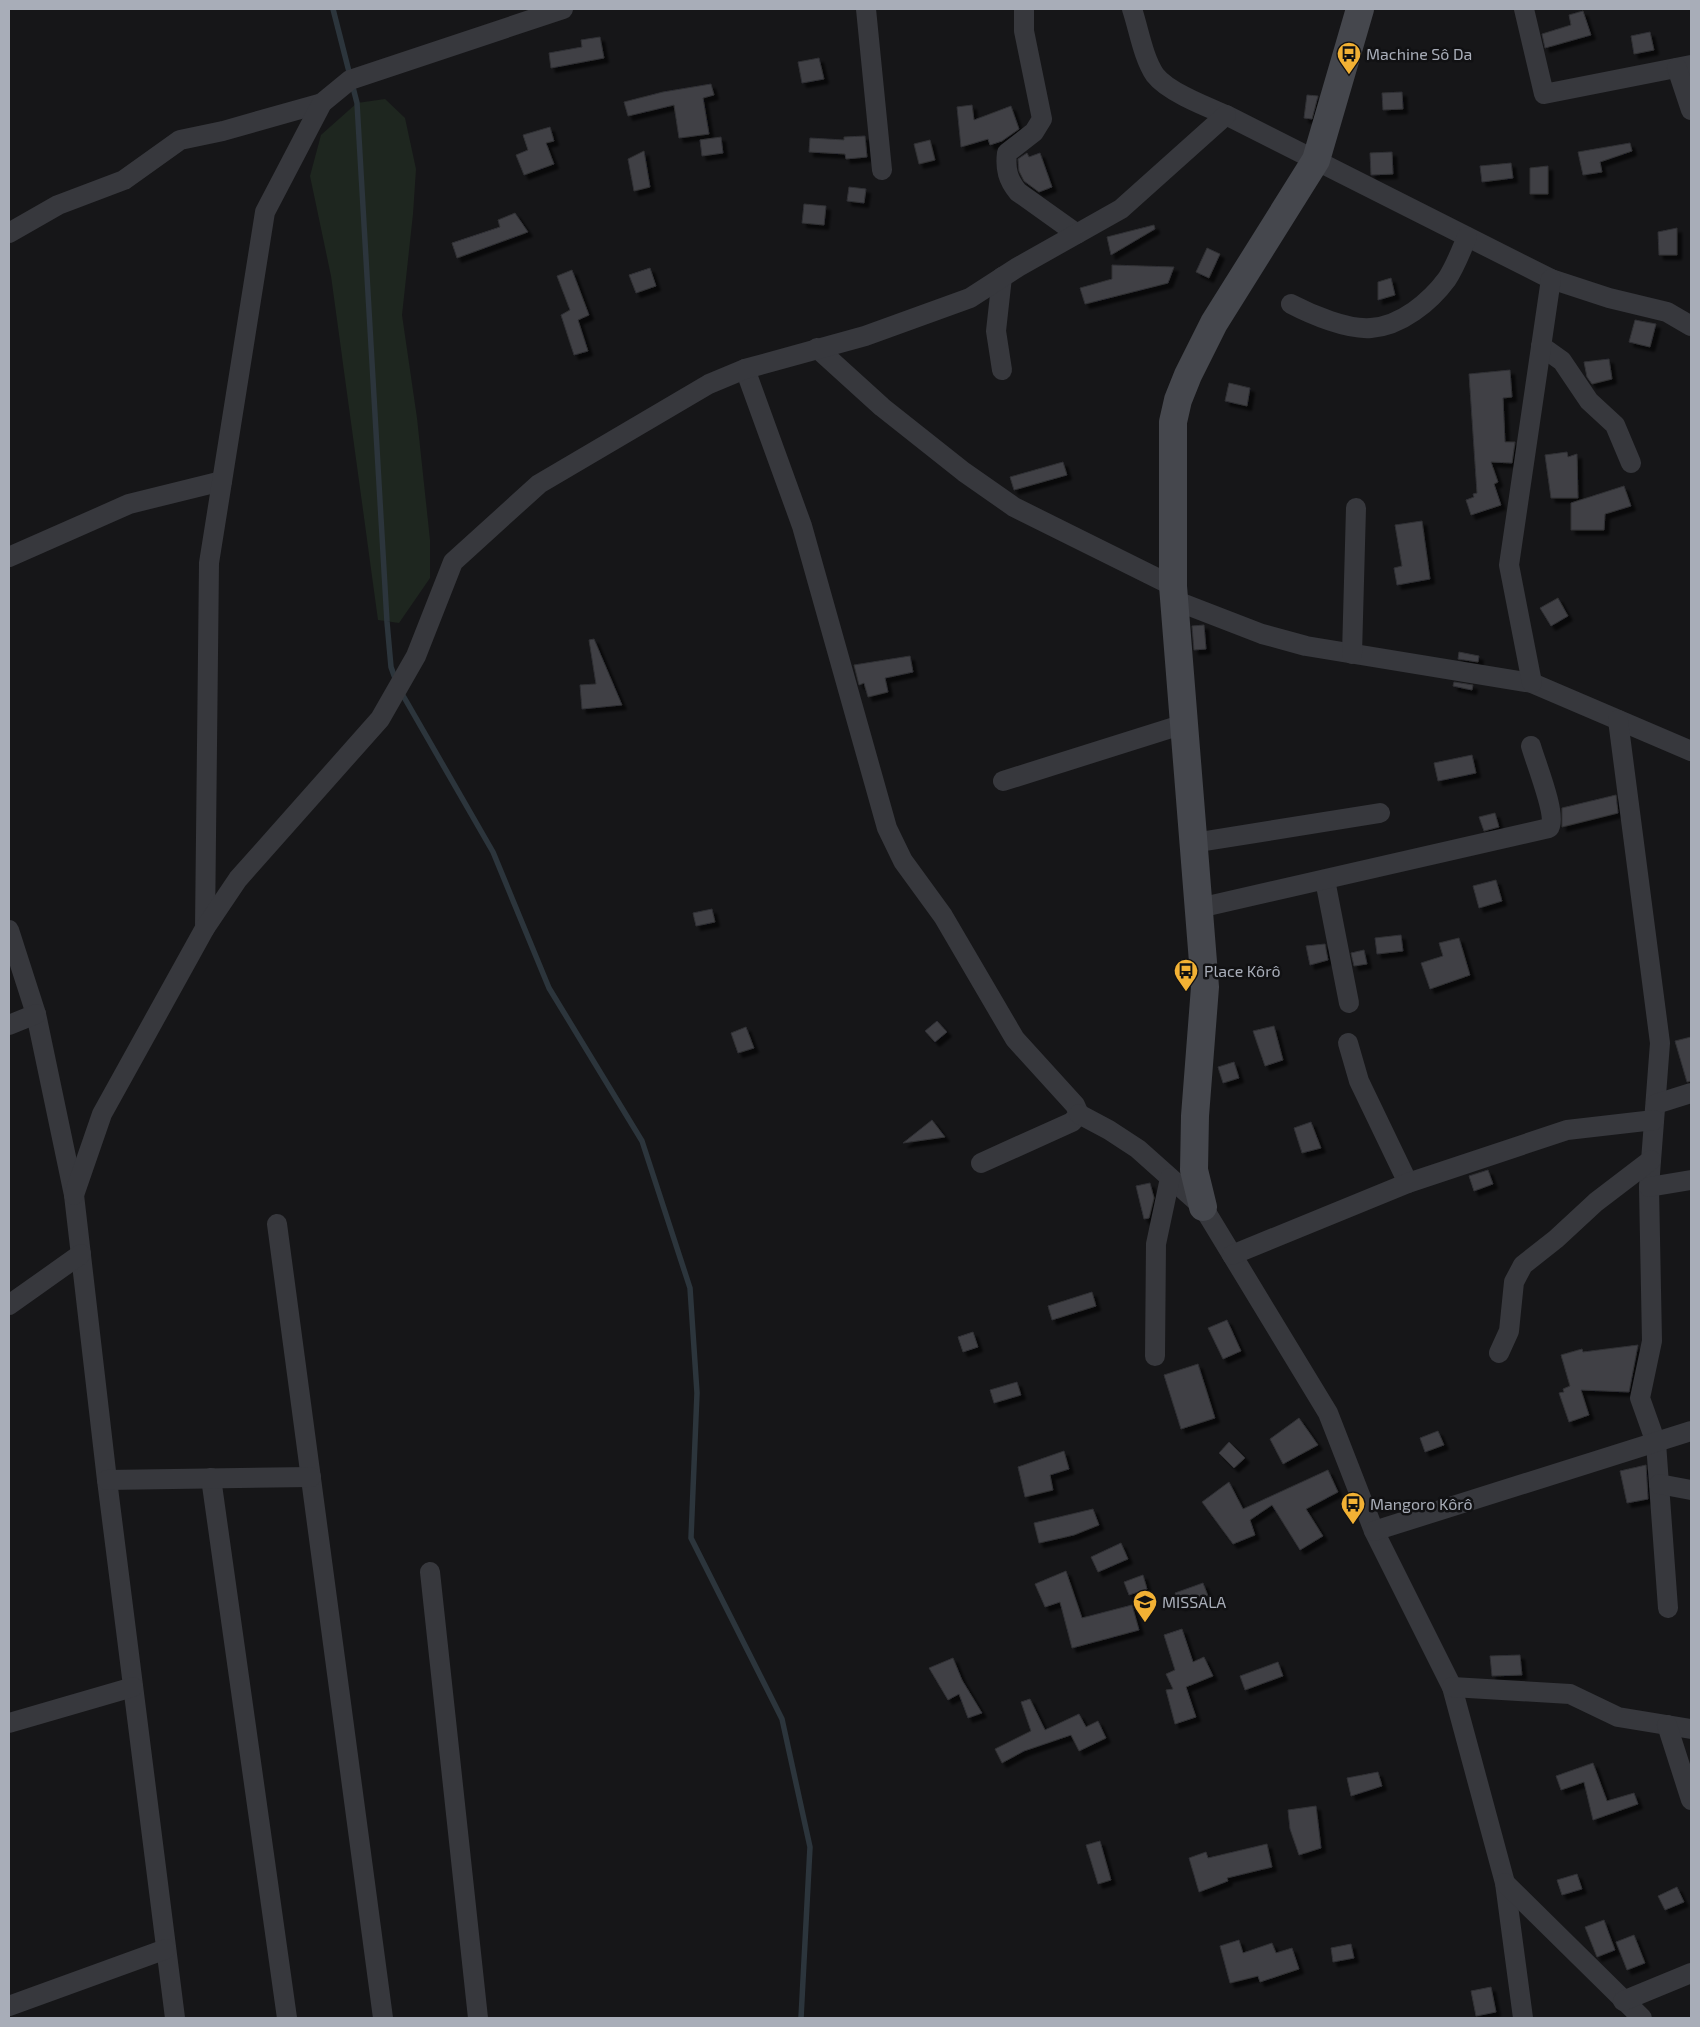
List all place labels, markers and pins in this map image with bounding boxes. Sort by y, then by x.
bus stop icon: Machine Sô Da [1336,41,1362,75]
place label: Machine Sô Da [1366,44,1472,63]
bus stop icon: Place Kôrô [1173,958,1199,992]
place label: Place Kôrô [1204,961,1280,980]
bus stop icon: Mangoro Kôrô [1340,1491,1366,1525]
place label: Mangoro Kôrô [1370,1494,1473,1513]
school or university icon: MISSALA [1132,1589,1158,1623]
place label: MISSALA [1162,1592,1226,1611]

